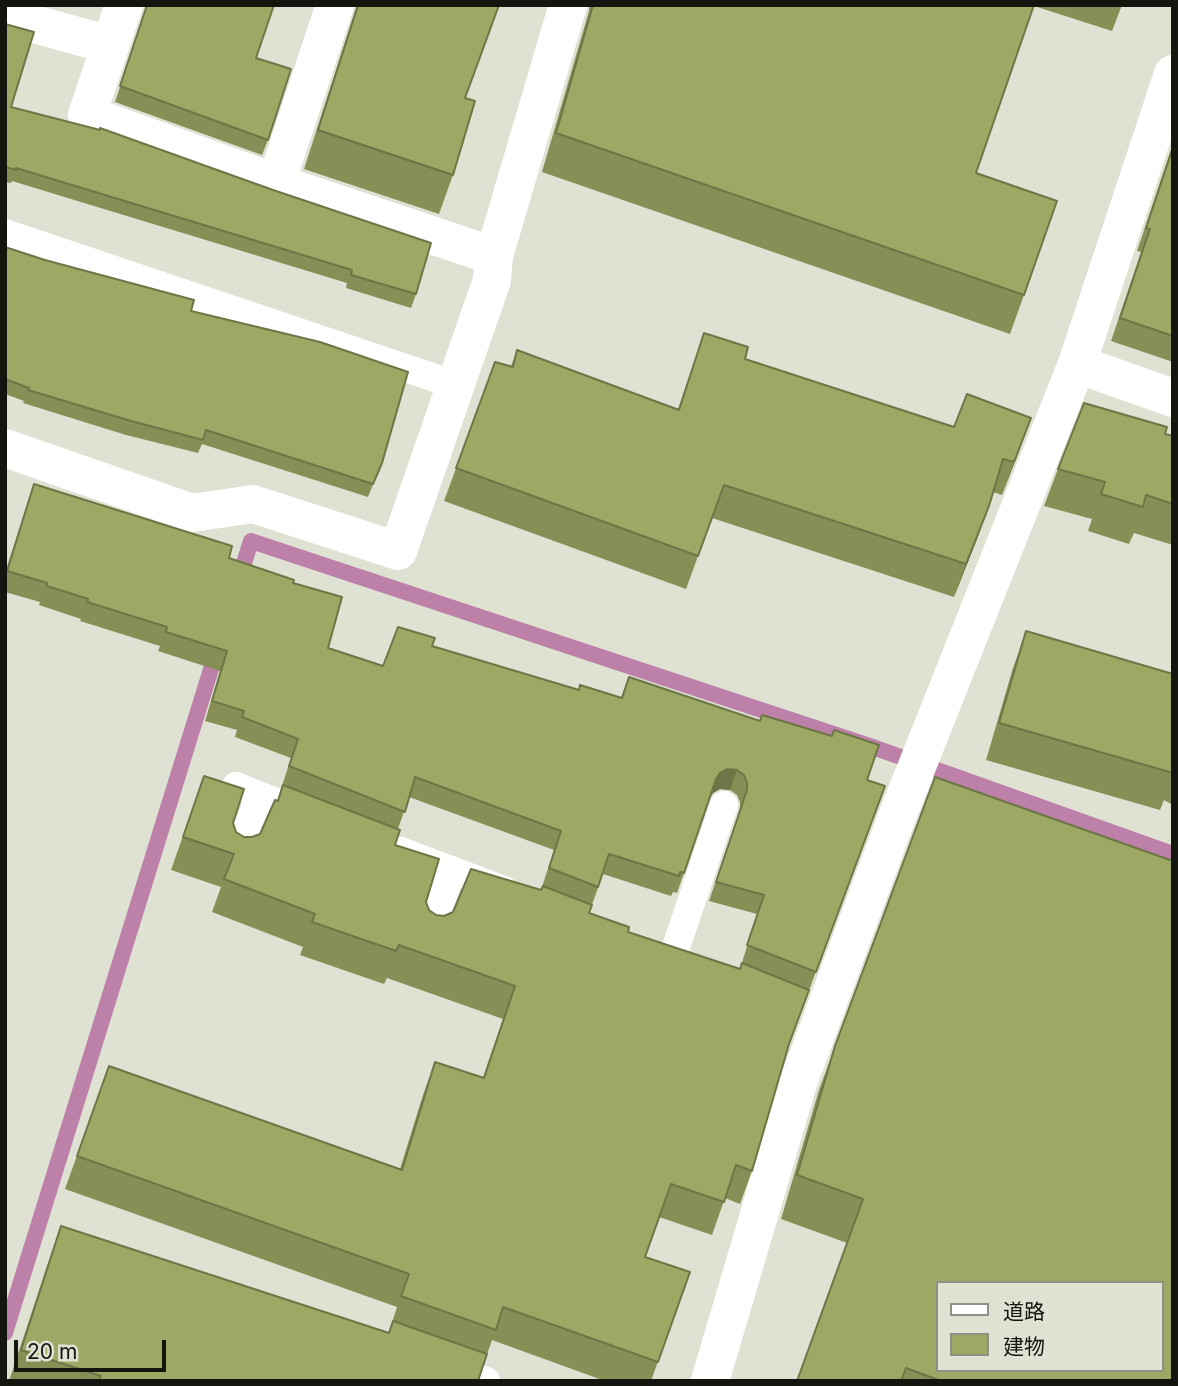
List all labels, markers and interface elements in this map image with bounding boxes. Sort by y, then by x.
legend [936,1281,1164,1372]
text: 道路 [1003,1299,1045,1324]
scale bar [18,1326,170,1370]
text: 建物 [1003,1334,1045,1359]
text: 20 m [27,1339,77,1364]

